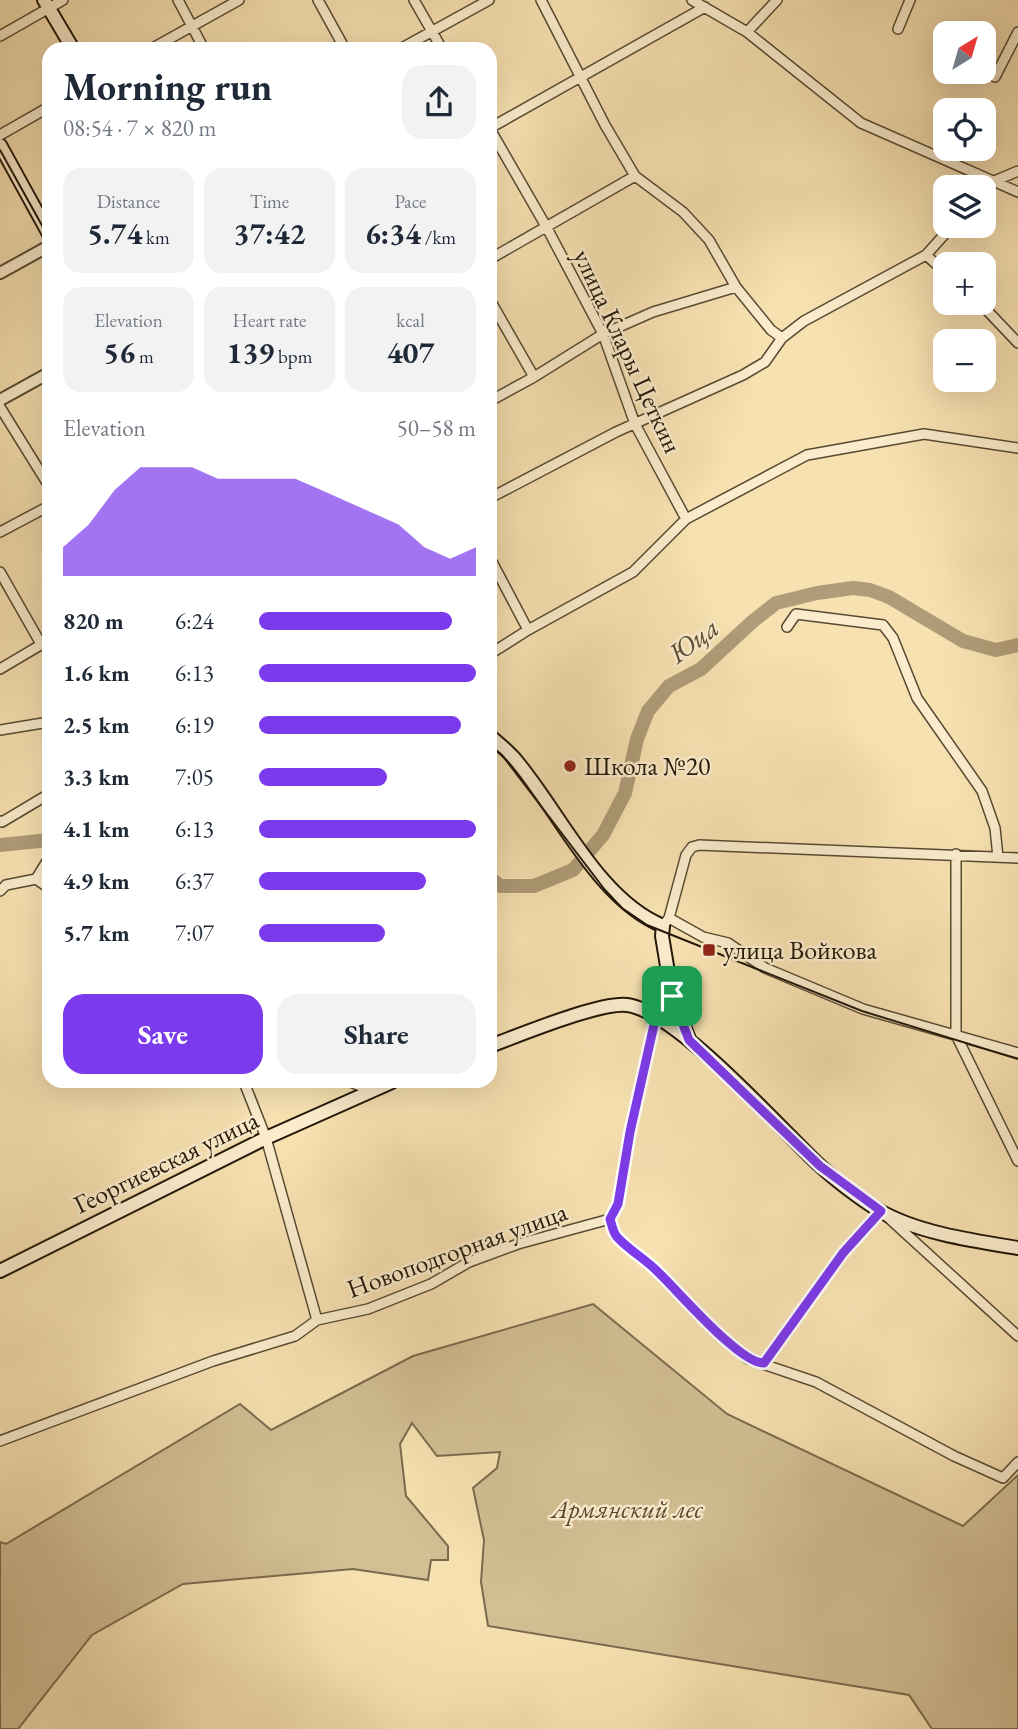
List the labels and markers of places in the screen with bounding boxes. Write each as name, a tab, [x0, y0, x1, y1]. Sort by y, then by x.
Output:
place label: Школа №20	[584, 749, 711, 783]
marker: Школа №20	[562, 758, 578, 774]
place label: улица Войкова	[723, 933, 878, 967]
marker: улица Войкова	[701, 942, 717, 958]
pin	[642, 966, 702, 1026]

